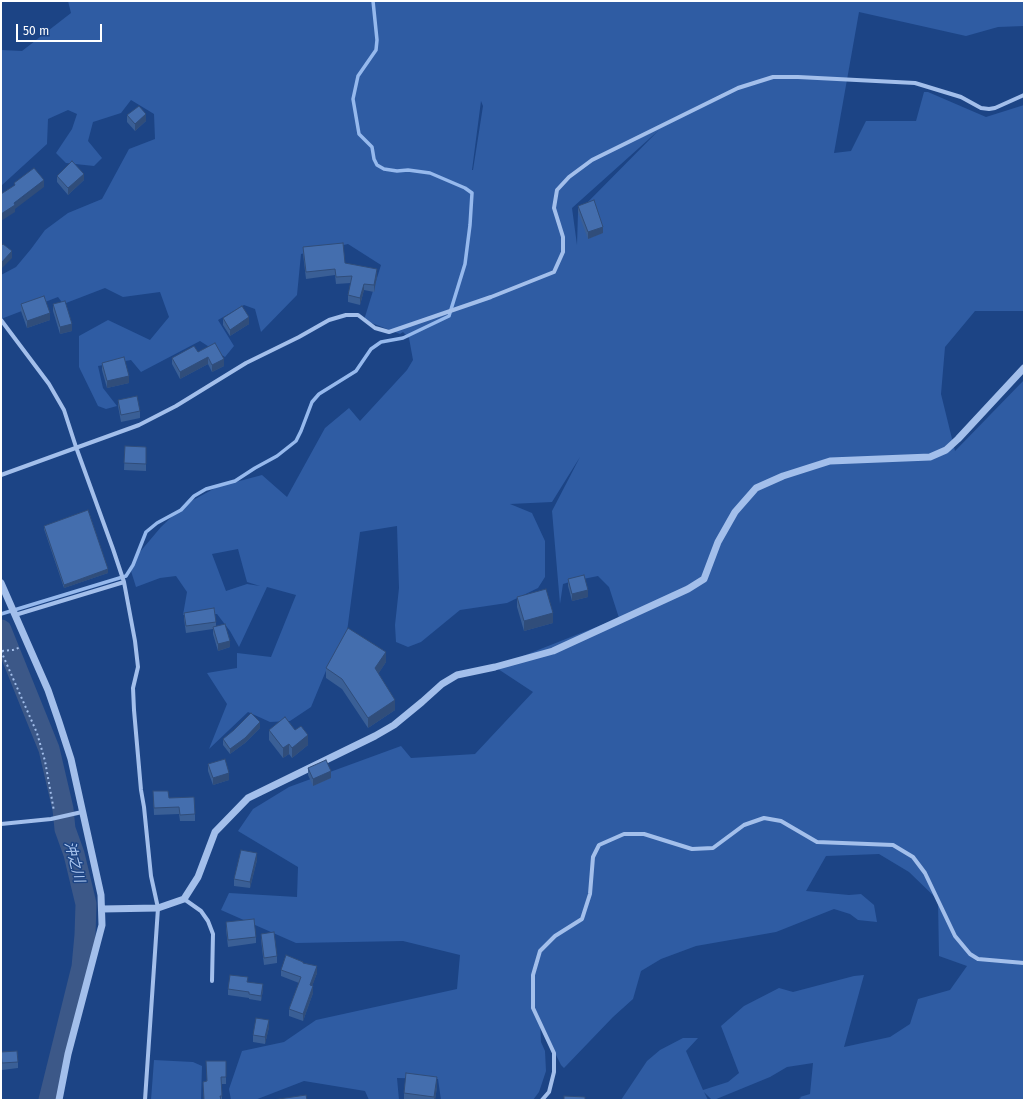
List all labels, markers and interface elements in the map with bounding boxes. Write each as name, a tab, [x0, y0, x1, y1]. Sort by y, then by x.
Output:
scale bar	[18, 16, 104, 42]
text: 50 m	[23, 24, 49, 38]
water label: 沖之川	[60, 840, 88, 884]

